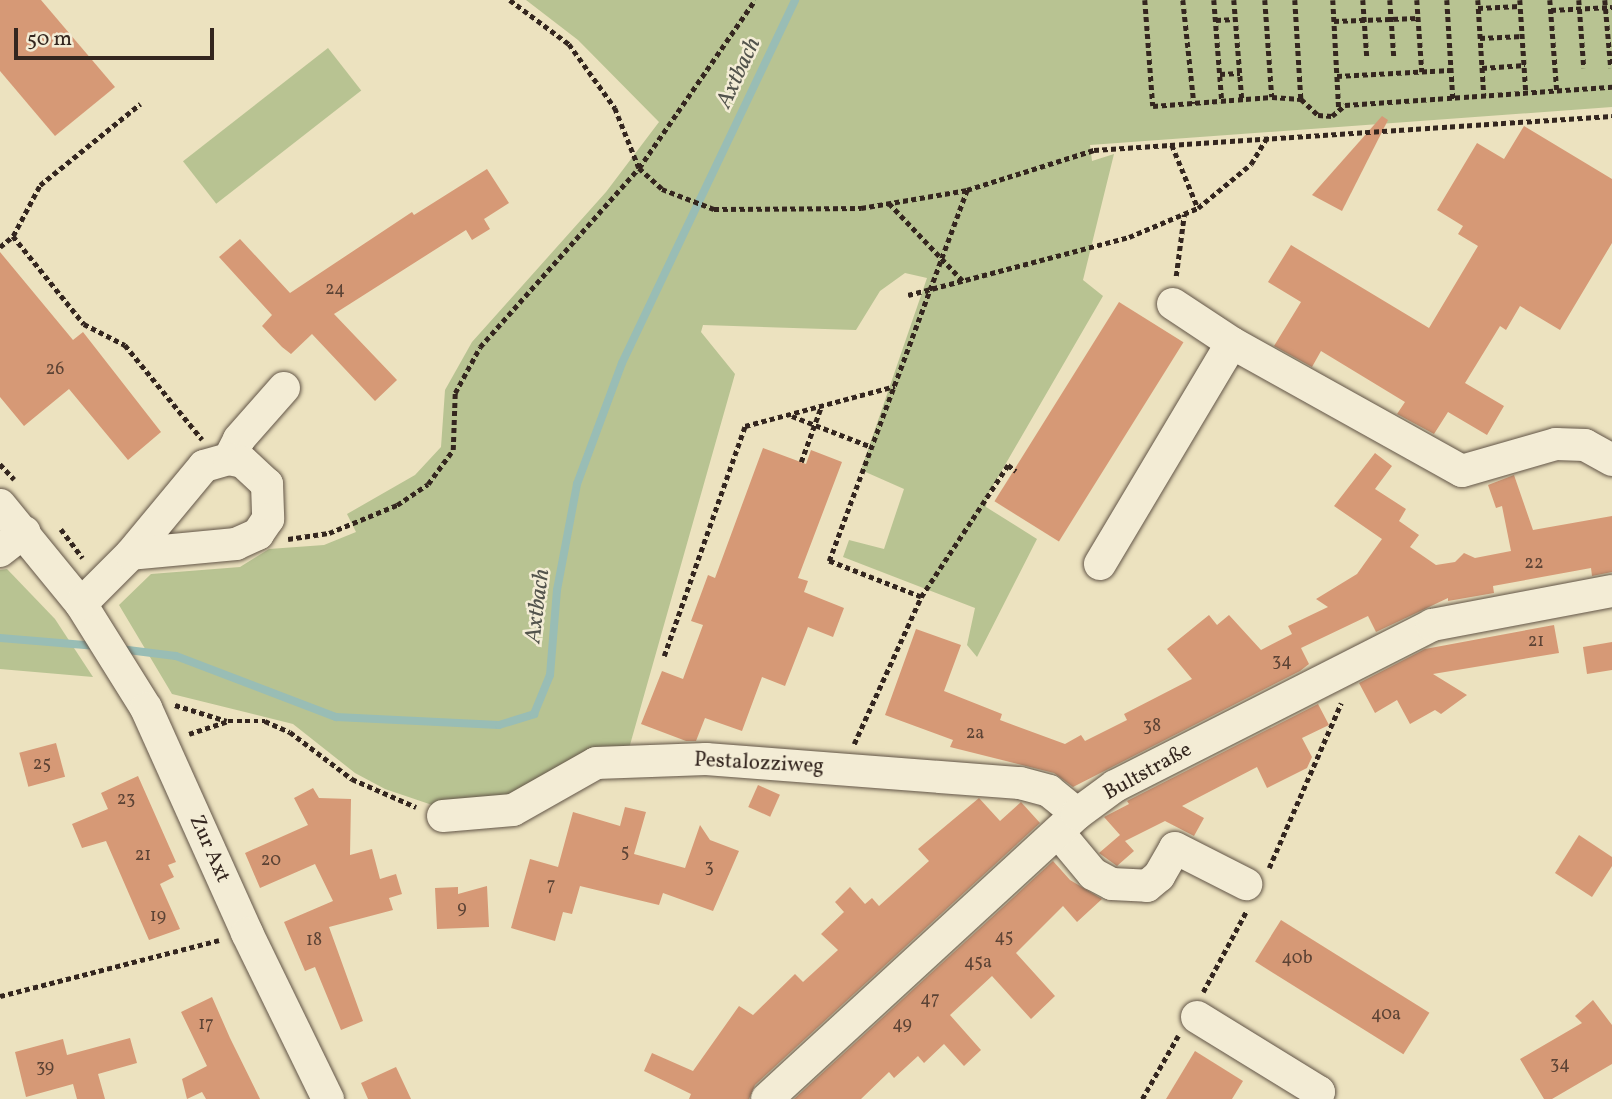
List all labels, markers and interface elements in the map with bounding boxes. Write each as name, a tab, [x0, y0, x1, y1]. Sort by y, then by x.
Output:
scale bar	[18, 14, 217, 58]
text: 50 m	[27, 25, 72, 54]
water label: Axtbach	[711, 33, 767, 113]
house number: 24	[325, 279, 345, 301]
house number: 26	[46, 359, 64, 381]
house number: 22	[1524, 553, 1544, 575]
water label: Axtbach	[520, 567, 556, 645]
house number: 21	[1528, 631, 1544, 653]
house number: 34	[1272, 651, 1292, 673]
house number: 38	[1143, 716, 1161, 738]
house number: 2a	[966, 723, 984, 745]
street label: Bultstraße	[1100, 738, 1196, 806]
street label: Pestalozziweg	[693, 748, 825, 780]
house number: 25	[33, 754, 51, 776]
house number: 23	[117, 789, 135, 811]
street label: Zur Axt	[183, 811, 235, 887]
house number: 5	[621, 842, 629, 864]
house number: 21	[135, 845, 151, 867]
house number: 20	[261, 850, 281, 872]
house number: 3	[704, 857, 714, 879]
house number: 7	[547, 875, 555, 897]
house number: 9	[457, 898, 467, 920]
house number: 19	[150, 906, 166, 928]
house number: 45	[995, 927, 1013, 949]
house number: 18	[306, 930, 322, 952]
house number: 40b	[1281, 948, 1313, 970]
house number: 45a	[964, 952, 992, 974]
house number: 47	[920, 989, 940, 1011]
house number: 40a	[1371, 1004, 1401, 1026]
house number: 17	[198, 1014, 214, 1036]
house number: 49	[892, 1014, 912, 1036]
house number: 34	[1550, 1054, 1570, 1076]
house number: 39	[36, 1057, 54, 1079]

